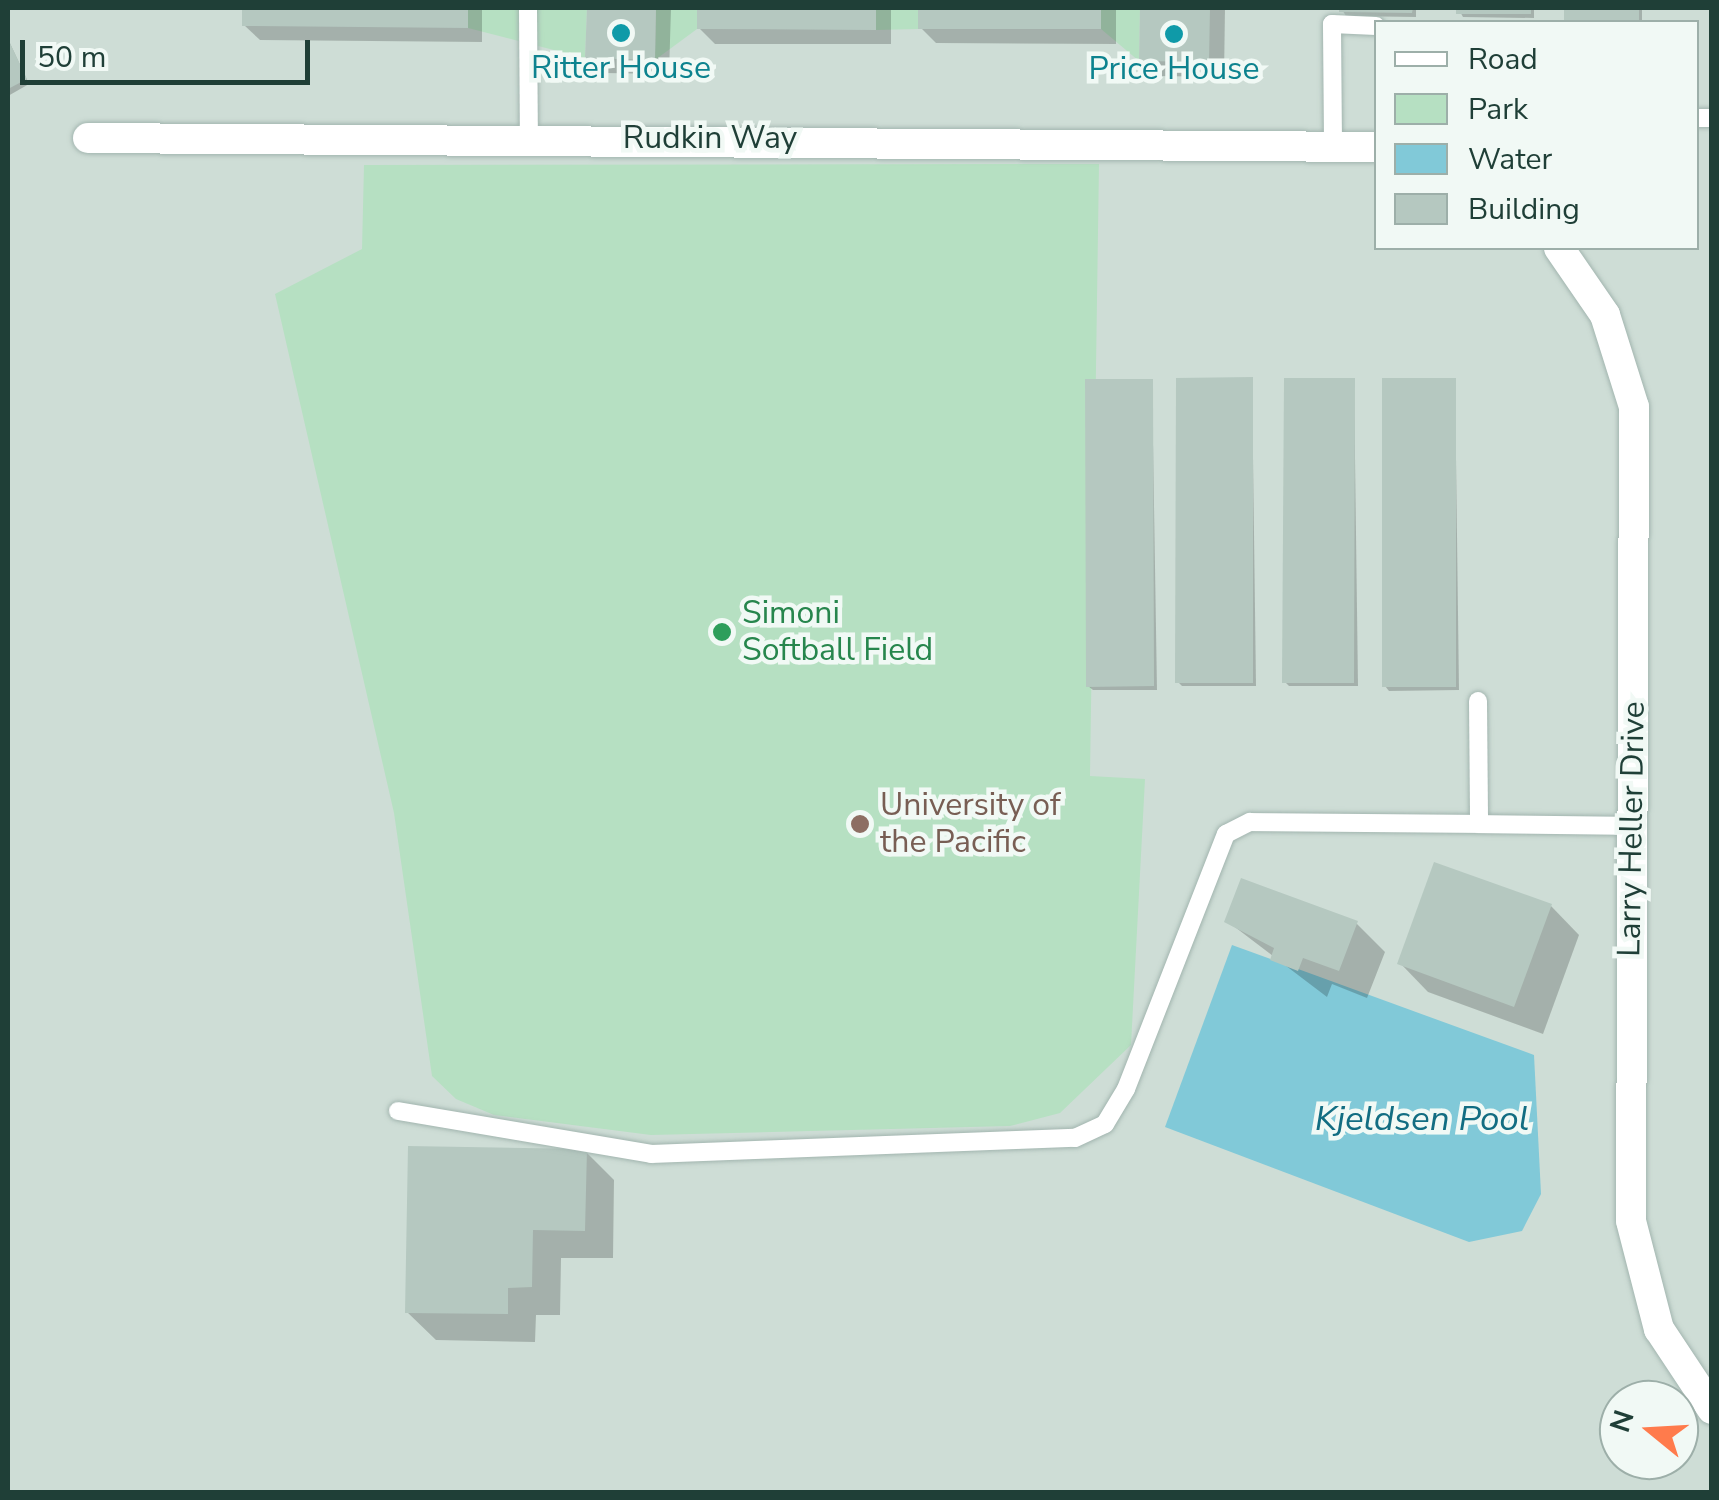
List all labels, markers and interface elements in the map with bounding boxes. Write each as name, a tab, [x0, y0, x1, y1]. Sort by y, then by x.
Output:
scale bar	[25, 20, 315, 82]
legend	[1374, 20, 1699, 250]
marker: Ritter House	[610, 22, 632, 44]
marker: Price House	[1163, 23, 1185, 45]
text: 50 m	[37, 37, 106, 78]
text: Road	[1468, 39, 1538, 80]
place label: Ritter House	[531, 49, 711, 87]
place label: Price House	[1088, 50, 1260, 88]
text: Park	[1468, 89, 1528, 130]
street label: Rudkin Way	[623, 119, 797, 157]
text: Water	[1468, 139, 1552, 180]
text: Building	[1468, 189, 1580, 230]
place label: Simoni Softball Field	[742, 595, 933, 670]
marker: Simoni Softball Field	[711, 621, 733, 643]
street label: Larry Heller Drive	[1611, 701, 1653, 957]
place label: University of the Pacific	[880, 787, 1061, 862]
marker: University of the Pacific	[849, 813, 871, 835]
water label: Kjeldsen Pool	[1315, 1098, 1529, 1140]
north arrow	[1599, 1380, 1699, 1480]
text: N	[1601, 1406, 1644, 1437]

